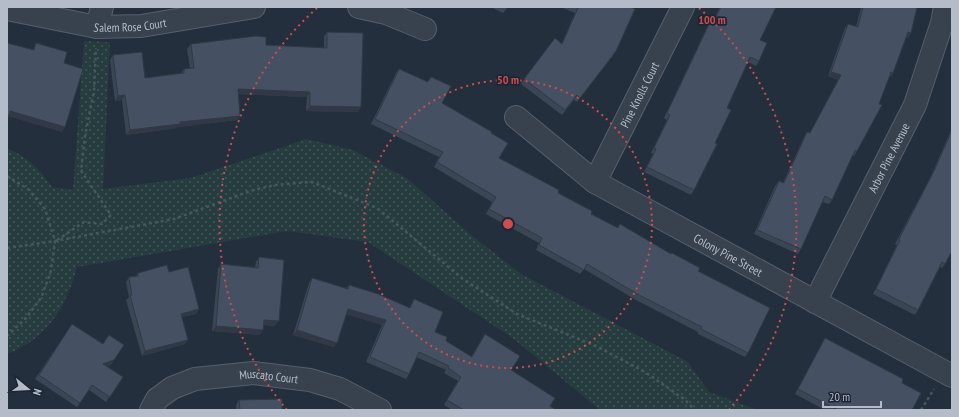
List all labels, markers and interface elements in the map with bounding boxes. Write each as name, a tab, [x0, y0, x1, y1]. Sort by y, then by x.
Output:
text: 100 m	[698, 12, 726, 27]
street label: Salem Rose Court	[93, 14, 168, 35]
street label: Pine Knolls Court	[616, 58, 662, 130]
text: 50 m	[497, 72, 519, 87]
street label: Arbor Pine Avenue	[864, 120, 912, 195]
centre of rings	[501, 217, 515, 231]
street label: Colony Pine Street	[691, 230, 766, 280]
street label: Muscato Court	[238, 365, 300, 386]
north arrow	[8, 369, 48, 409]
scale bar	[823, 383, 881, 409]
text: N	[30, 387, 45, 397]
text: 20 m	[829, 389, 850, 404]

